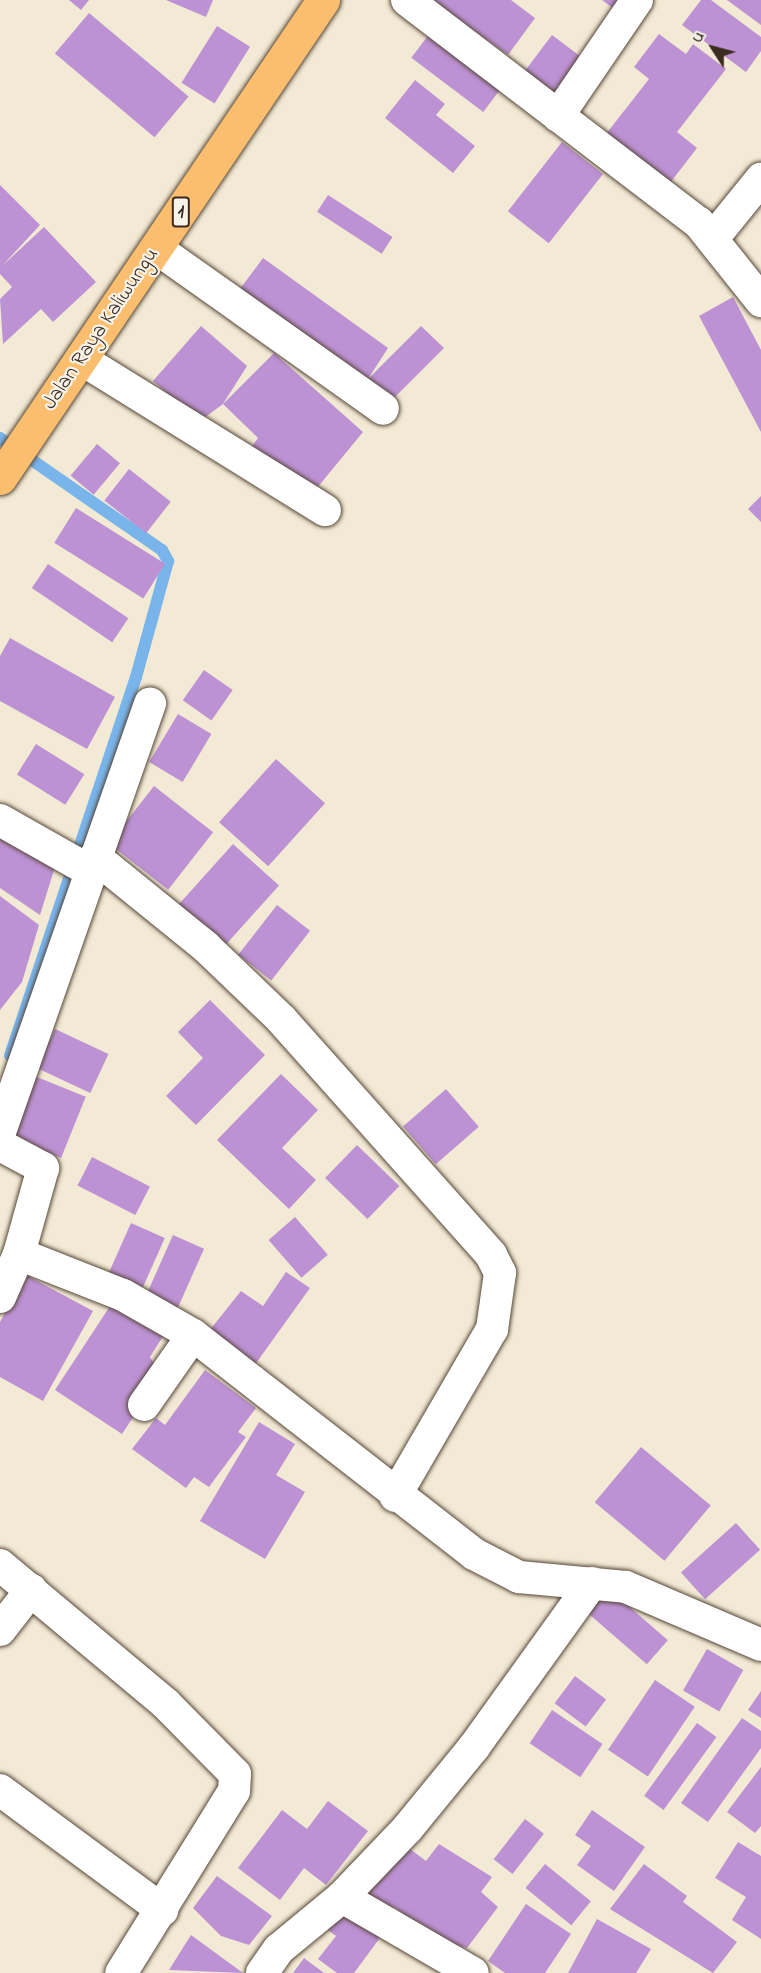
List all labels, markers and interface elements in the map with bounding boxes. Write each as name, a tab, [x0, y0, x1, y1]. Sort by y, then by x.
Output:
north arrow	[683, 18, 743, 78]
text: U	[686, 26, 711, 49]
road number: 1	[170, 195, 192, 229]
street label: Jalan Raya Kaliwungu	[38, 243, 164, 415]

